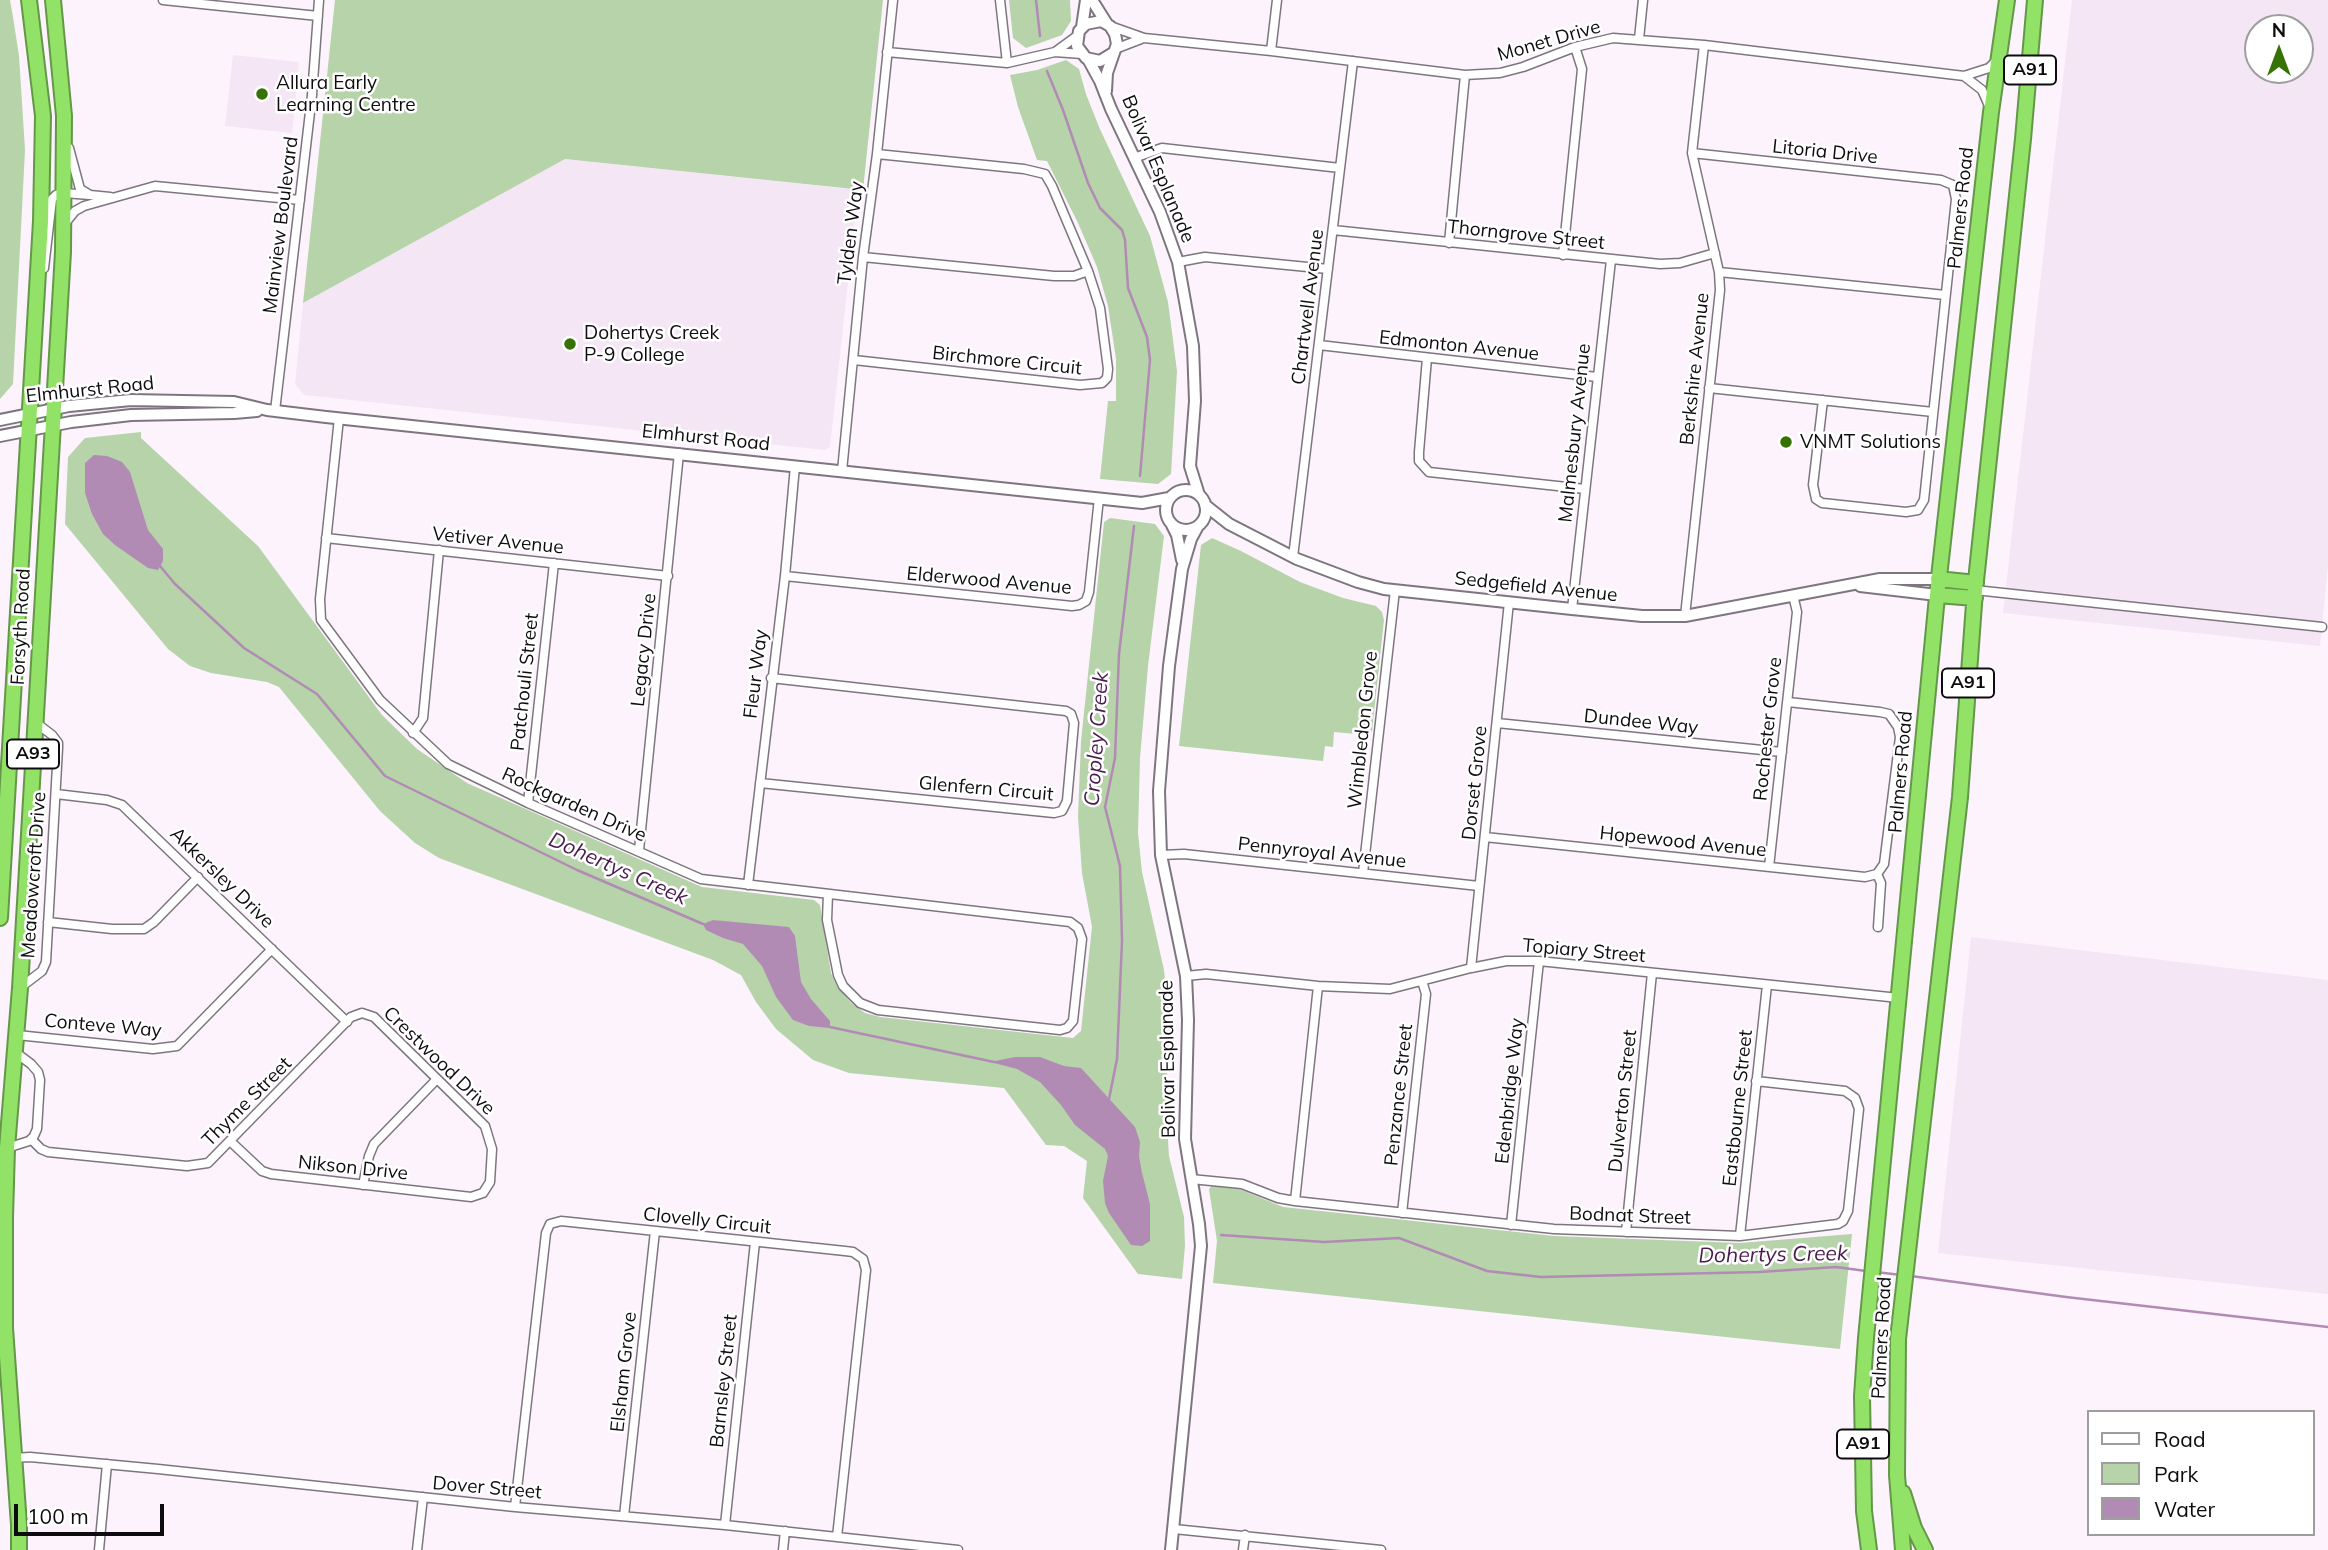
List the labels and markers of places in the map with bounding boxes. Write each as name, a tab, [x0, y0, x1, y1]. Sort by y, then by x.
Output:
place label: Allura Early Learning Centre	[276, 72, 416, 116]
marker: Allura Early Learning Centre	[254, 86, 270, 102]
place label: Dohertys Creek P-9 College	[584, 322, 719, 366]
marker: Dohertys Creek P-9 College	[562, 336, 578, 352]
place label: VNMT Solutions	[1800, 431, 1941, 453]
marker: VNMT Solutions	[1778, 434, 1794, 450]

